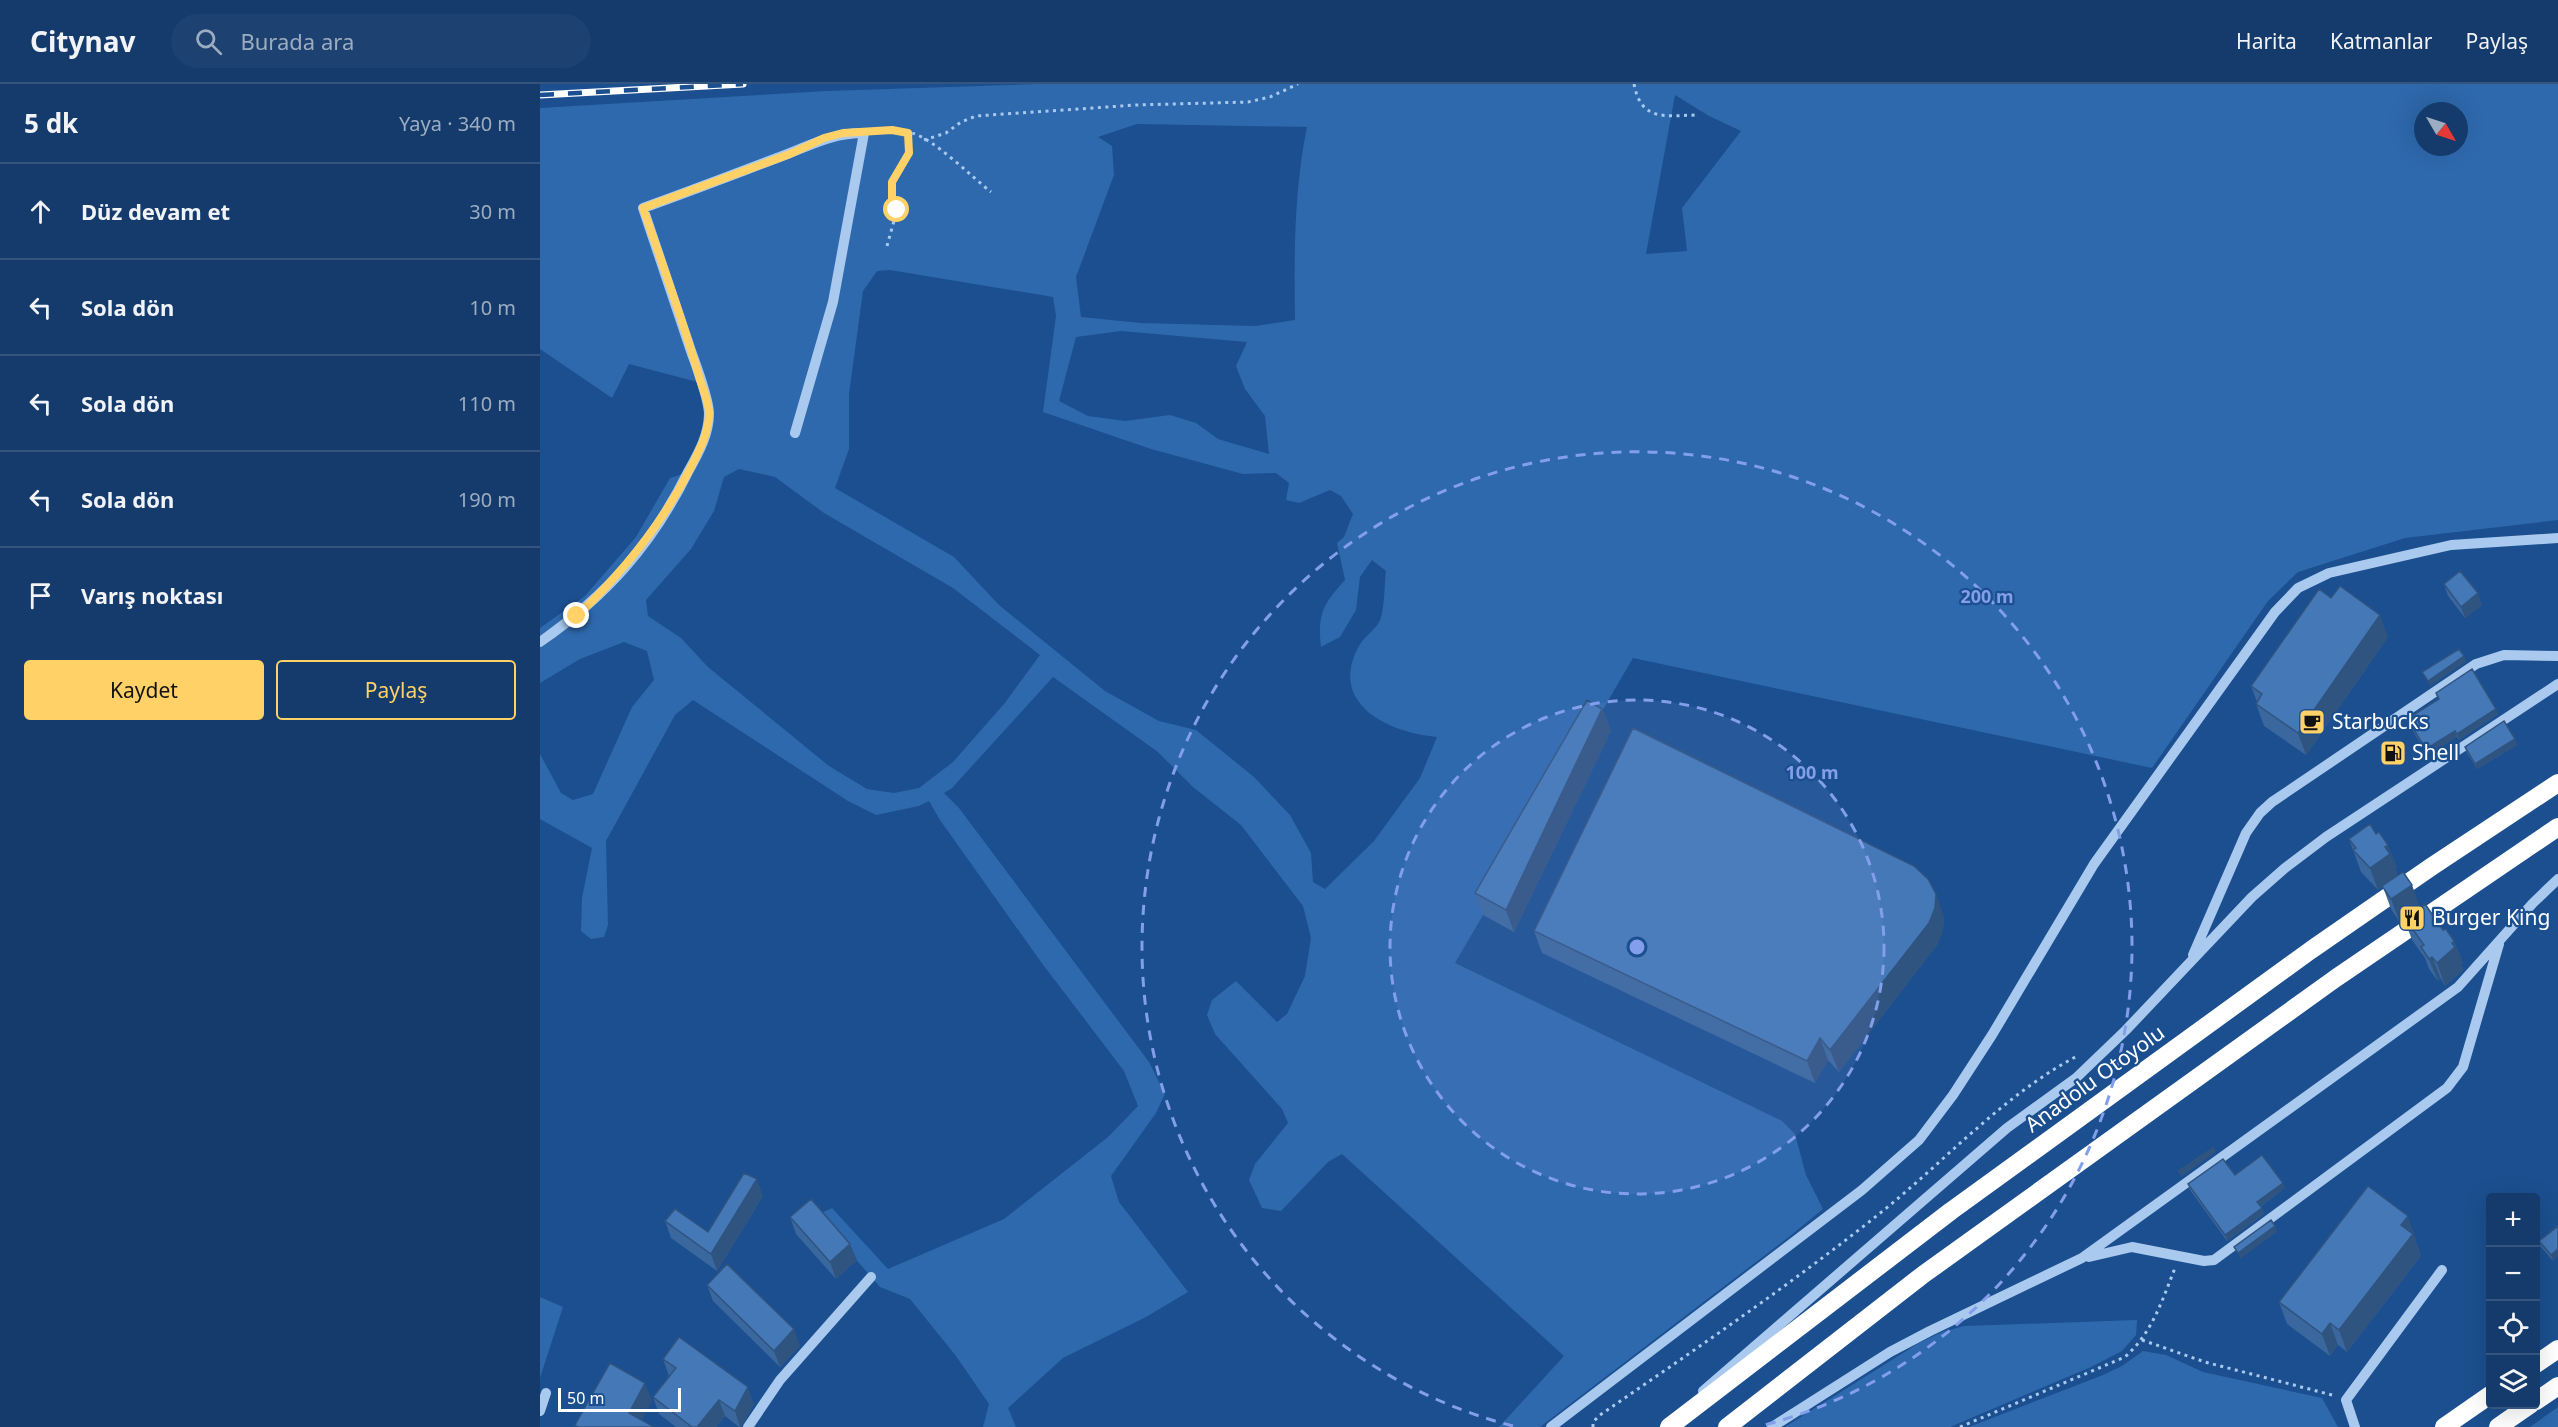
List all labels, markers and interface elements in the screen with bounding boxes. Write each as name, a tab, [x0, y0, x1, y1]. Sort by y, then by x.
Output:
search box	[171, 14, 591, 68]
text: Citynav	[30, 22, 135, 60]
icon: search	[192, 25, 225, 58]
text: Burada ara	[240, 26, 354, 56]
text: Harita	[2236, 27, 2297, 55]
text: Katmanlar	[2330, 27, 2433, 55]
text: Paylaş	[2466, 27, 2528, 55]
north arrow	[2414, 102, 2468, 156]
text: 5 dk	[24, 105, 78, 141]
text: Yaya · 340 m	[399, 110, 516, 137]
icon: ahead	[24, 195, 57, 228]
text: Düz devam et	[81, 196, 230, 226]
route start	[883, 196, 909, 222]
text: 30 m	[469, 198, 516, 225]
icon: left	[24, 291, 57, 324]
text: Sola dön	[81, 292, 174, 322]
text: 10 m	[469, 294, 516, 321]
icon: left	[24, 387, 57, 420]
text: Sola dön	[81, 388, 174, 418]
text: 110 m	[458, 390, 516, 417]
icon: left	[24, 483, 57, 516]
text: Sola dön	[81, 484, 174, 514]
text: 190 m	[458, 486, 516, 513]
icon: arrive	[24, 579, 57, 612]
text: Varış noktası	[81, 580, 223, 610]
text: 200 m	[1960, 584, 2014, 608]
route end	[563, 602, 589, 628]
button: Kaydet	[24, 660, 264, 720]
button: Paylaş	[276, 660, 516, 720]
cafe icon: Starbucks	[2297, 707, 2327, 737]
place label: Starbucks	[2332, 707, 2429, 735]
fuel station icon: Shell	[2378, 738, 2408, 768]
place label: Shell	[2412, 738, 2459, 766]
text: 100 m	[1785, 760, 1839, 784]
restaurant icon: Burger King	[2397, 903, 2427, 933]
place label: Burger King	[2432, 903, 2550, 931]
centre of rings	[1627, 937, 1647, 957]
street label: Anadolu Otoyolu	[2019, 1018, 2170, 1138]
map controls	[2486, 1193, 2540, 1409]
button: +	[2486, 1193, 2540, 1247]
button: −	[2486, 1247, 2540, 1301]
button: locate	[2486, 1301, 2540, 1355]
button: layers	[2486, 1355, 2540, 1409]
scale bar	[558, 1385, 681, 1412]
text: 50 m	[567, 1387, 604, 1409]

